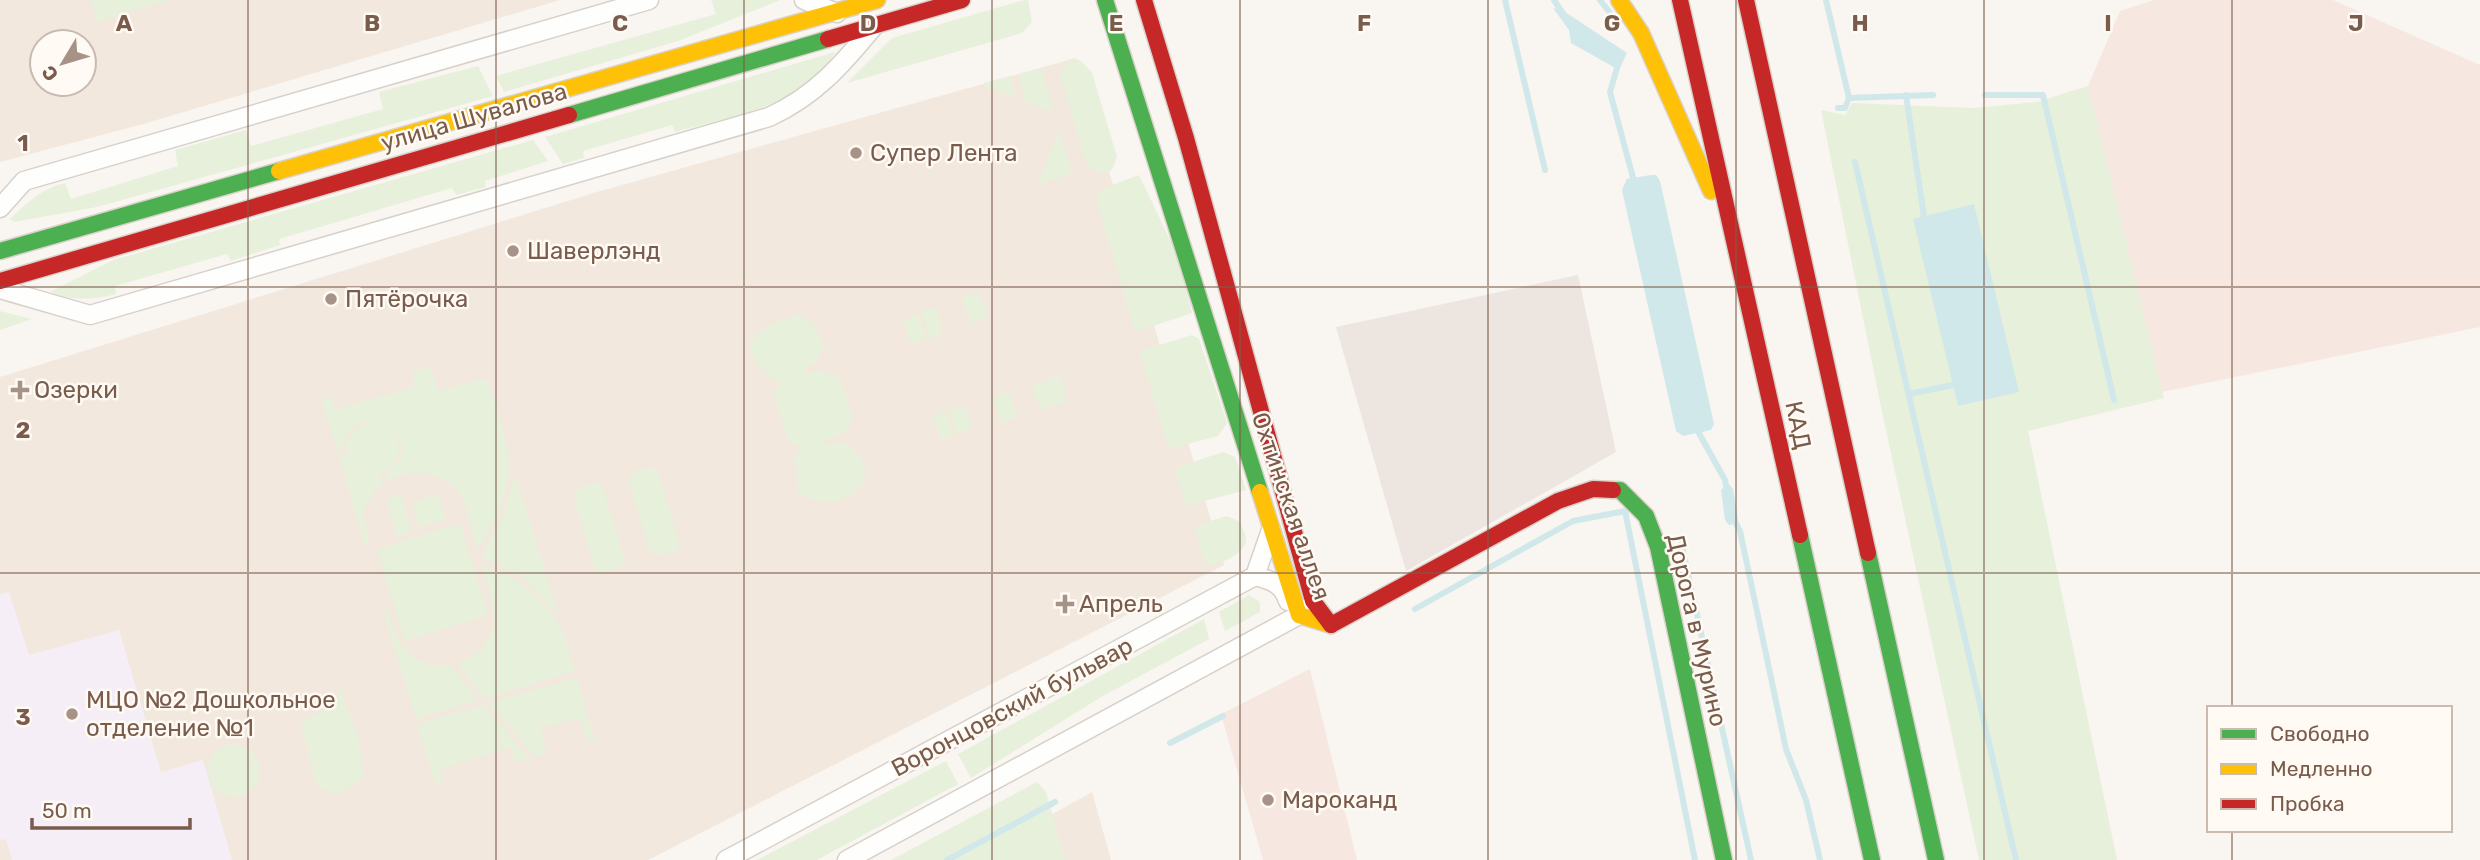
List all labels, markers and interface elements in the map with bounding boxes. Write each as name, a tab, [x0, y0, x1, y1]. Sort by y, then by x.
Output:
text: A	[116, 9, 133, 37]
text: B	[364, 9, 380, 37]
text: C	[612, 9, 628, 37]
text: D	[860, 9, 876, 37]
text: E	[1109, 9, 1123, 37]
text: F	[1357, 9, 1371, 37]
text: G	[1604, 9, 1620, 37]
text: H	[1851, 9, 1869, 37]
text: I	[2104, 9, 2112, 37]
text: J	[2348, 9, 2364, 37]
north arrow	[28, 28, 98, 98]
text: С	[37, 61, 63, 85]
street label: улица Шувалова	[378, 77, 570, 157]
text: 1	[17, 129, 29, 157]
place label: Супер Лента	[870, 139, 1017, 167]
marker: Супер Лента	[848, 145, 864, 161]
place label: Шаверлэнд	[527, 237, 660, 265]
marker: Шаверлэнд	[505, 243, 521, 259]
place label: Пятёрочка	[345, 285, 468, 313]
marker: Пятёрочка	[323, 291, 339, 307]
place label: Озерки	[34, 376, 118, 404]
marker: Озерки	[12, 382, 28, 398]
street label: КАД	[1779, 398, 1817, 452]
street label: Охтинская аллея	[1246, 408, 1336, 604]
text: 2	[16, 416, 30, 444]
street label: Дорога в Мурино	[1661, 531, 1733, 729]
place label: Апрель	[1079, 590, 1163, 618]
marker: Апрель	[1057, 596, 1073, 612]
street label: Воронцовский бульвар	[887, 631, 1137, 783]
place label: МЦО №2 Дошкольное отделение №1	[86, 686, 336, 742]
text: 3	[15, 703, 31, 731]
marker: МЦО №2 Дошкольное отделение №1	[64, 706, 80, 722]
legend	[2207, 706, 2452, 832]
text: Свободно	[2270, 721, 2370, 746]
text: Медленно	[2270, 756, 2373, 781]
scale bar	[32, 786, 189, 830]
place label: Мароканд	[1282, 786, 1398, 814]
text: Пробка	[2270, 791, 2345, 816]
marker: Мароканд	[1260, 792, 1276, 808]
text: 50 m	[42, 798, 92, 823]

